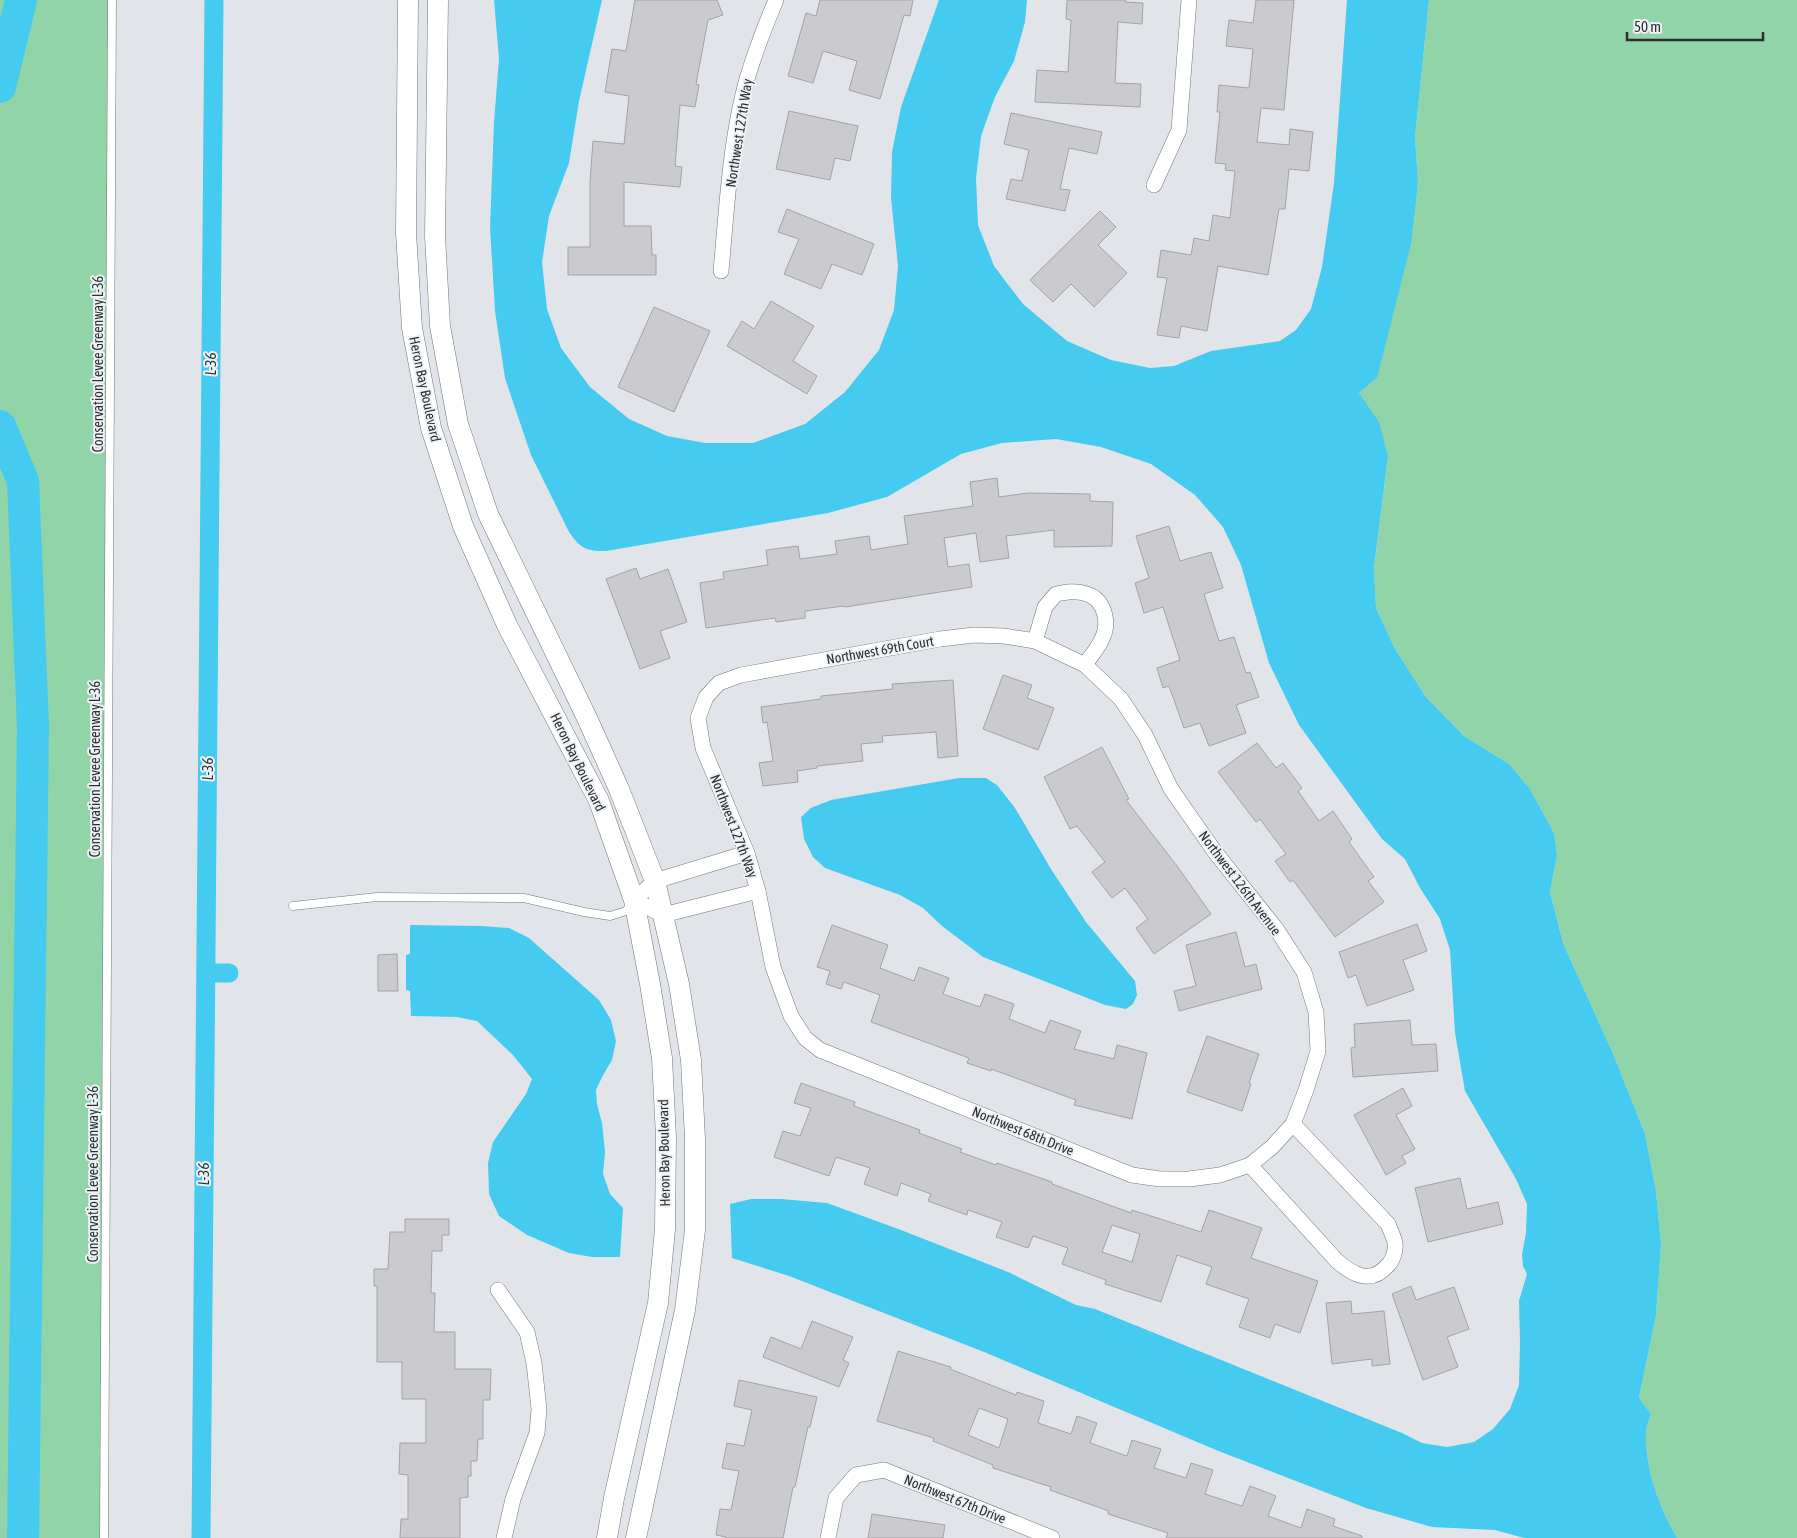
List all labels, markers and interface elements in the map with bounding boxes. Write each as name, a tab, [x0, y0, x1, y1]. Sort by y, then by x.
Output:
scale bar	[1627, 10, 1763, 42]
text: 50 m	[1634, 18, 1661, 35]
street label: Northwest 127th Way	[723, 77, 756, 188]
street label: Conservation Levee Greenway L-36	[90, 275, 106, 452]
street label: Heron Bay Boulevard	[406, 335, 444, 443]
water label: L-36	[202, 353, 219, 375]
street label: Northwest 69th Court	[825, 633, 935, 667]
street label: Conservation Levee Greenway L-36	[87, 680, 103, 857]
street label: Heron Bay Boulevard	[547, 710, 609, 814]
water label: L-36	[199, 758, 216, 780]
street label: Northwest 127th Way	[707, 772, 761, 880]
street label: Northwest 126th Avenue	[1196, 828, 1284, 938]
street label: Conservation Levee Greenway L-36	[85, 1085, 101, 1262]
street label: Heron Bay Boulevard	[655, 1099, 673, 1207]
street label: Northwest 68th Drive	[970, 1103, 1076, 1159]
water label: L-36	[195, 1163, 212, 1185]
street label: Northwest 67th Drive	[902, 1471, 1008, 1527]

